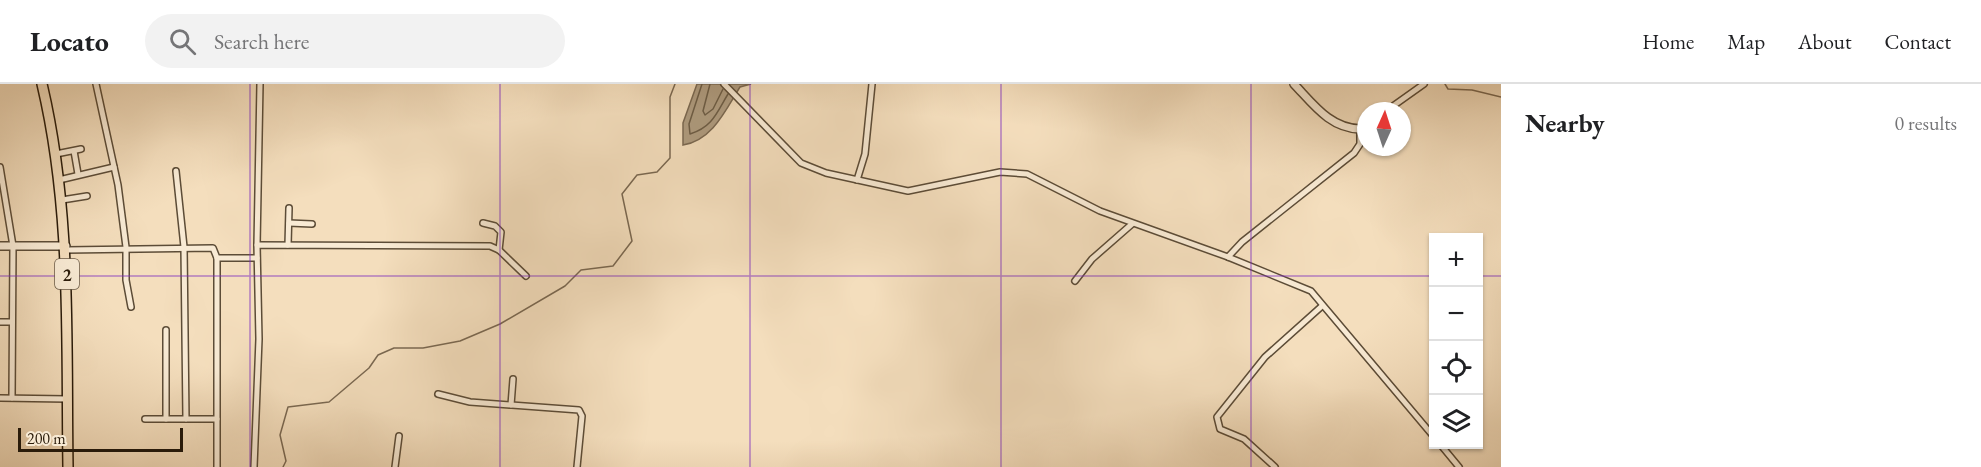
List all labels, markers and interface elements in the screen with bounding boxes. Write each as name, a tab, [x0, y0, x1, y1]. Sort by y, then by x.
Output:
search box	[145, 14, 565, 68]
text: Locato	[30, 23, 109, 59]
icon: search	[166, 25, 199, 58]
text: Search here	[214, 27, 309, 56]
text: Home	[1642, 28, 1694, 55]
text: Map	[1727, 28, 1765, 55]
text: About	[1798, 28, 1851, 55]
text: Contact	[1884, 28, 1951, 55]
north arrow	[1357, 102, 1411, 156]
text: Nearby	[1525, 106, 1605, 140]
text: 0 results	[1894, 110, 1957, 136]
map controls	[1429, 233, 1483, 449]
button: +	[1429, 233, 1483, 287]
road number: 2	[55, 259, 79, 289]
button: −	[1429, 287, 1483, 341]
button: locate	[1429, 341, 1483, 395]
button: layers	[1429, 395, 1483, 449]
scale bar	[18, 425, 183, 452]
text: 200 m	[27, 428, 66, 449]

